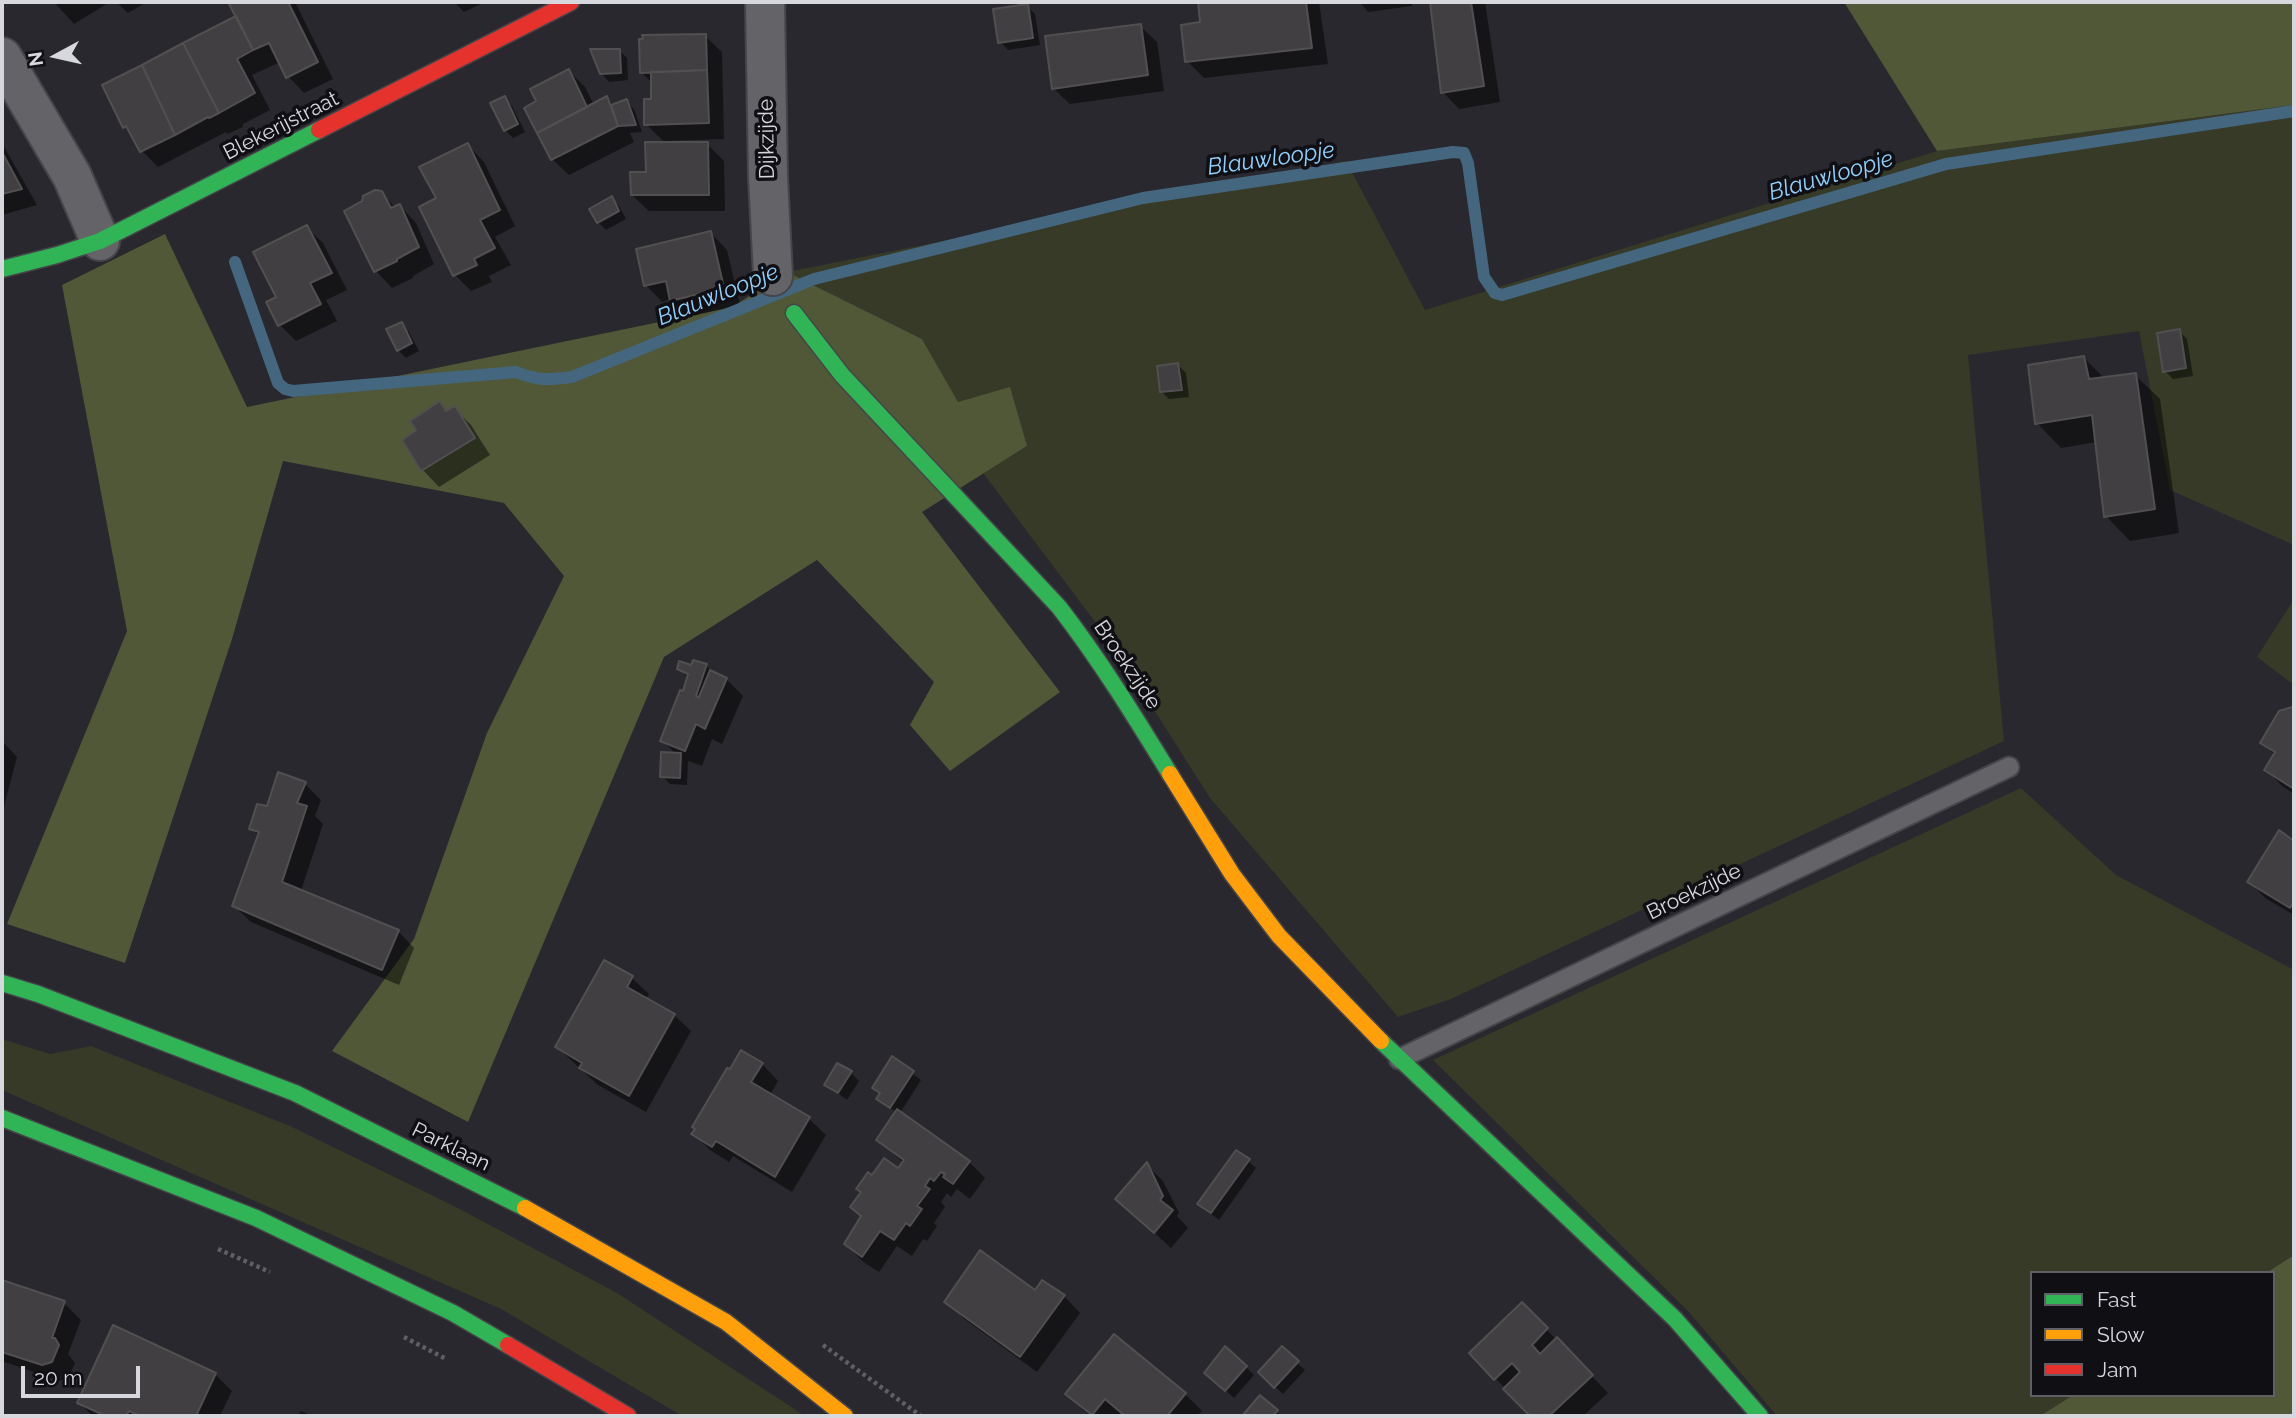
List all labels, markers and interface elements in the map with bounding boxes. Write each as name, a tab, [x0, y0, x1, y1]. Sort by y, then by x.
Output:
north arrow	[21, 21, 91, 91]
text: N	[23, 50, 47, 68]
street label: Blekerijstraat	[219, 86, 343, 166]
street label: Dijkzijde	[754, 99, 780, 179]
water label: Blauwloopje	[1206, 136, 1336, 182]
water label: Blauwloopje	[1766, 145, 1896, 207]
water label: Blauwloopje	[653, 258, 783, 332]
street label: Broekzijde	[1088, 616, 1166, 714]
street label: Broekzijde	[1643, 858, 1745, 926]
street label: Parklaan	[408, 1117, 494, 1177]
legend	[2030, 1271, 2275, 1397]
text: Fast	[2097, 1287, 2137, 1312]
text: Slow	[2097, 1322, 2145, 1347]
scale bar	[24, 1352, 144, 1396]
text: Jam	[2097, 1357, 2138, 1382]
text: 20 m	[34, 1365, 82, 1390]

